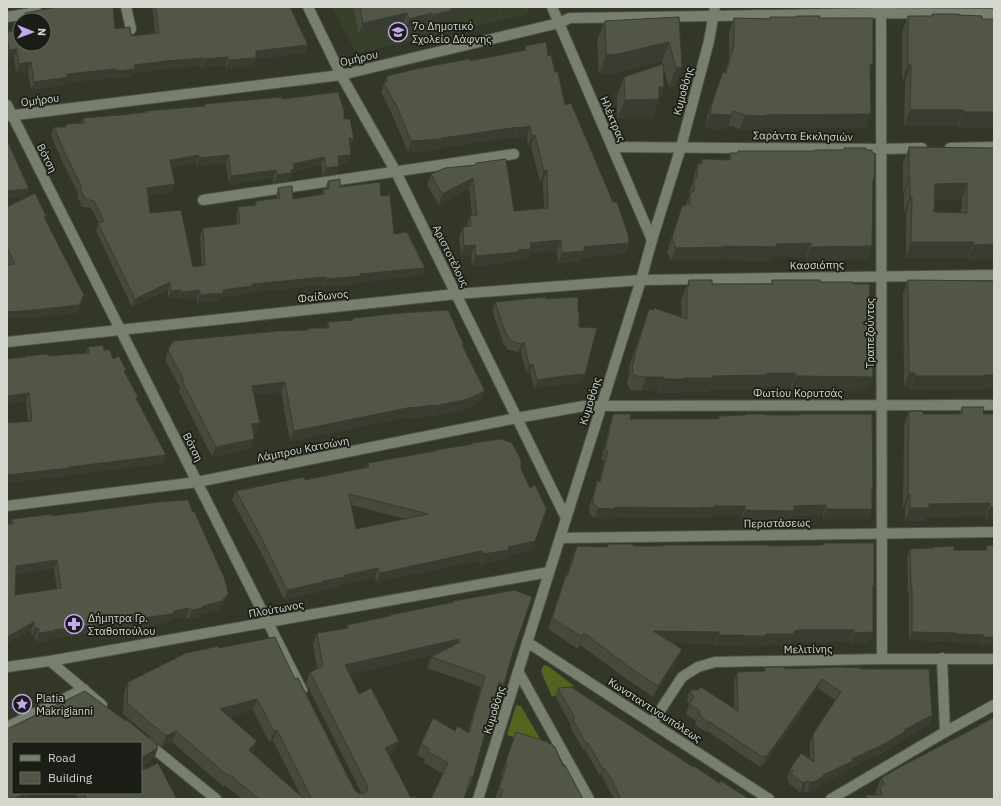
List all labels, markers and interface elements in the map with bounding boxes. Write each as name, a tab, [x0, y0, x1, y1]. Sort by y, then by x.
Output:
north arrow	[12, 12, 52, 52]
place label: 7ο Δημοτικό Σχολείο Δάφνης	[412, 19, 492, 46]
school or university icon: 7ο Δημοτικό Σχολείο Δάφνης	[387, 21, 409, 43]
text: N	[35, 28, 49, 36]
street label: Ομήρου	[338, 47, 380, 69]
street label: Κυμοθόης	[670, 65, 696, 117]
street label: Ομήρου	[20, 91, 60, 109]
street label: Ηλέκτρας	[597, 94, 629, 144]
street label: Σαράντα Εκκλησιών	[753, 128, 854, 144]
street label: Βότση	[34, 141, 60, 175]
street label: Αριστοτέλους	[430, 222, 472, 290]
street label: Κασσιόπης	[790, 258, 844, 272]
street label: Φαίδωνος	[297, 286, 349, 306]
street label: Τραπεζούντος	[863, 298, 877, 368]
street label: Κυμοθόης	[576, 375, 604, 427]
street label: Φωτίου Κορυτσάς	[753, 386, 843, 400]
street label: Βότση	[180, 430, 206, 464]
street label: Λάμπρου Κατσώνη	[256, 433, 350, 465]
street label: Περιστάσεως	[744, 515, 810, 531]
street label: Πλούτωνος	[247, 597, 305, 621]
place label: Δήμητρα Γρ. Σταθοπούλου	[88, 611, 155, 638]
pharmacy icon: Δήμητρα Γρ. Σταθοπούλου	[63, 613, 85, 635]
street label: Μελιτίνης	[783, 642, 833, 656]
street label: Κωνσταντινουπόλεως	[606, 675, 704, 745]
street label: Κυμοθόης	[480, 684, 508, 736]
place label: Platia Makrigianni	[36, 691, 93, 718]
place icon: Platia Makrigianni	[11, 693, 33, 715]
legend	[12, 742, 142, 794]
text: Road	[48, 750, 76, 765]
text: Building	[48, 770, 93, 785]

